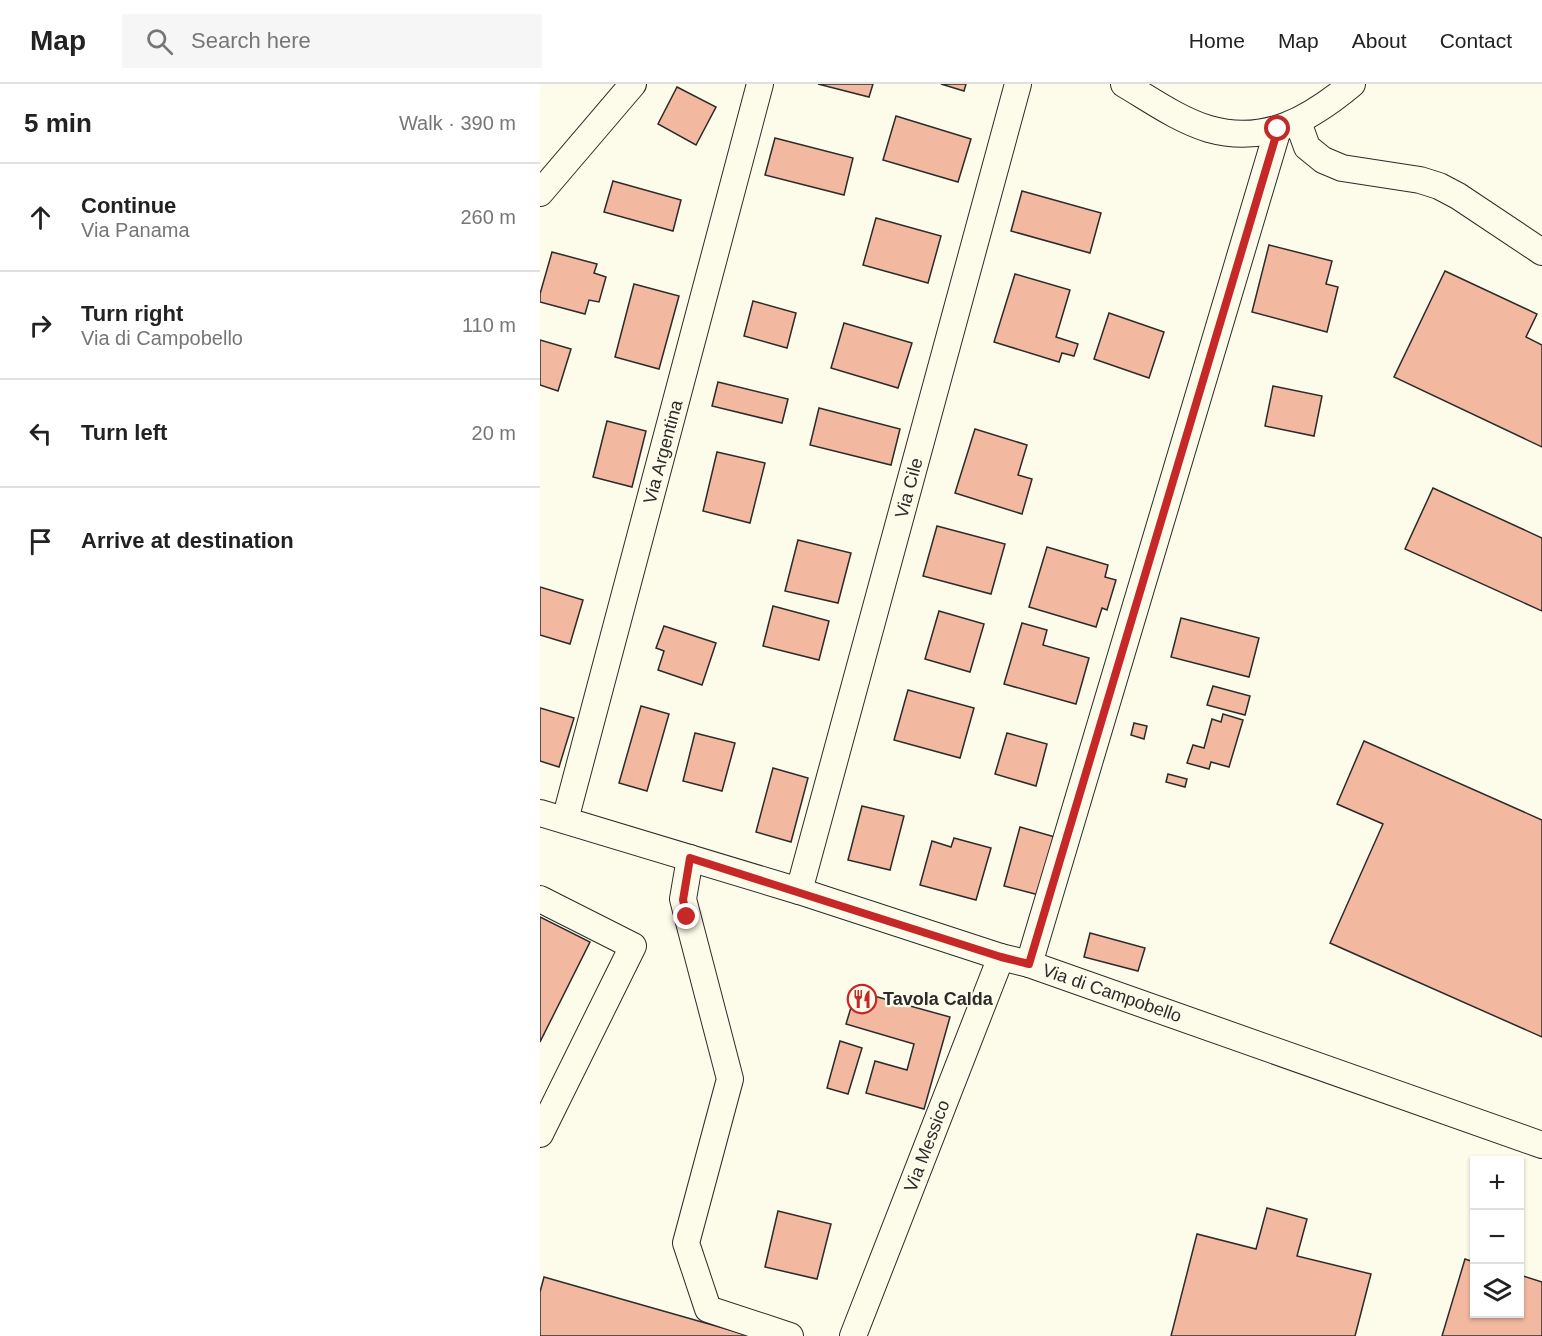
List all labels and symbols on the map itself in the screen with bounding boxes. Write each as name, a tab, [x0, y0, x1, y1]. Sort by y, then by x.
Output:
route start	[1264, 115, 1290, 141]
street label: Via Argentina	[640, 397, 687, 506]
street label: Via Cile	[891, 456, 927, 520]
route end	[673, 903, 699, 929]
street label: Via di Campobello	[1040, 960, 1184, 1026]
restaurant icon: Tavola Calda	[846, 983, 878, 1015]
place label: Tavola Calda	[883, 989, 994, 1009]
street label: Via Messico	[900, 1097, 954, 1195]

